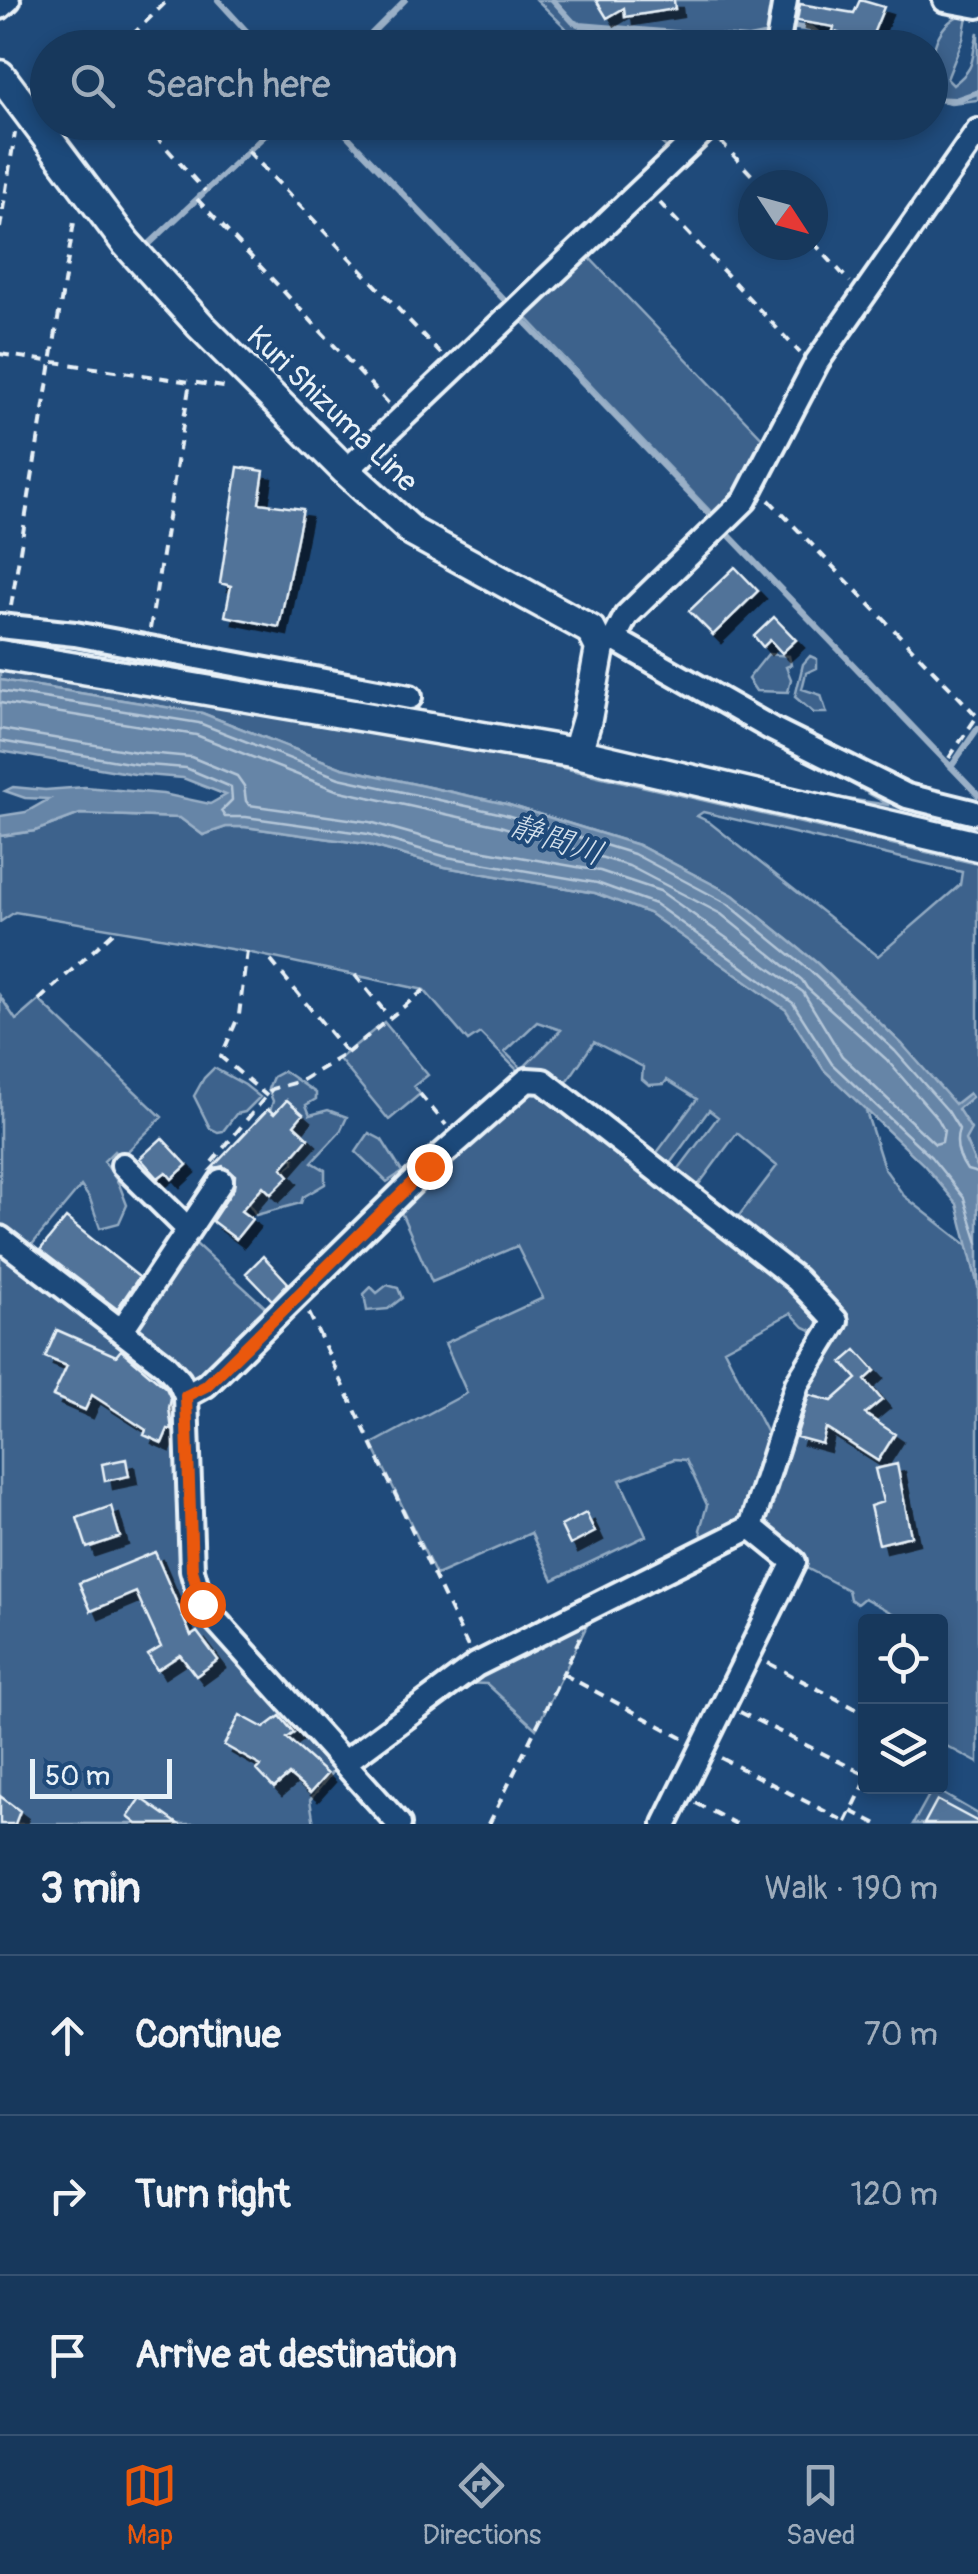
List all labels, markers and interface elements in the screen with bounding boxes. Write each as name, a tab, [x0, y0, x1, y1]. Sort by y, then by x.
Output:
search box	[30, 30, 948, 140]
icon: search	[65, 58, 120, 113]
text: Search here	[145, 61, 331, 109]
north arrow	[738, 170, 828, 260]
street label: Kuri Shizuma Line	[239, 318, 425, 500]
water label: 静間川	[505, 805, 609, 875]
route end	[407, 1144, 453, 1190]
route start	[180, 1582, 226, 1628]
map controls	[858, 1614, 948, 1794]
button: locate	[858, 1614, 948, 1704]
button: layers	[858, 1704, 948, 1794]
scale bar	[30, 1754, 172, 1798]
text: 50 m	[45, 1759, 110, 1794]
text: 3 min	[40, 1863, 141, 1915]
text: Walk · 190 m	[764, 1869, 938, 1909]
icon: ahead	[40, 2008, 95, 2063]
text: Continue	[135, 2011, 281, 2059]
text: 70 m	[864, 2015, 938, 2055]
icon: right	[40, 2168, 95, 2223]
text: Turn right	[135, 2171, 290, 2219]
text: 120 m	[850, 2175, 938, 2215]
icon: arrive	[40, 2328, 95, 2383]
text: Arrive at destination	[135, 2331, 457, 2379]
tab: Map	[122, 2458, 177, 2553]
tab: Directions	[422, 2458, 541, 2553]
tab: Saved	[786, 2458, 856, 2553]

